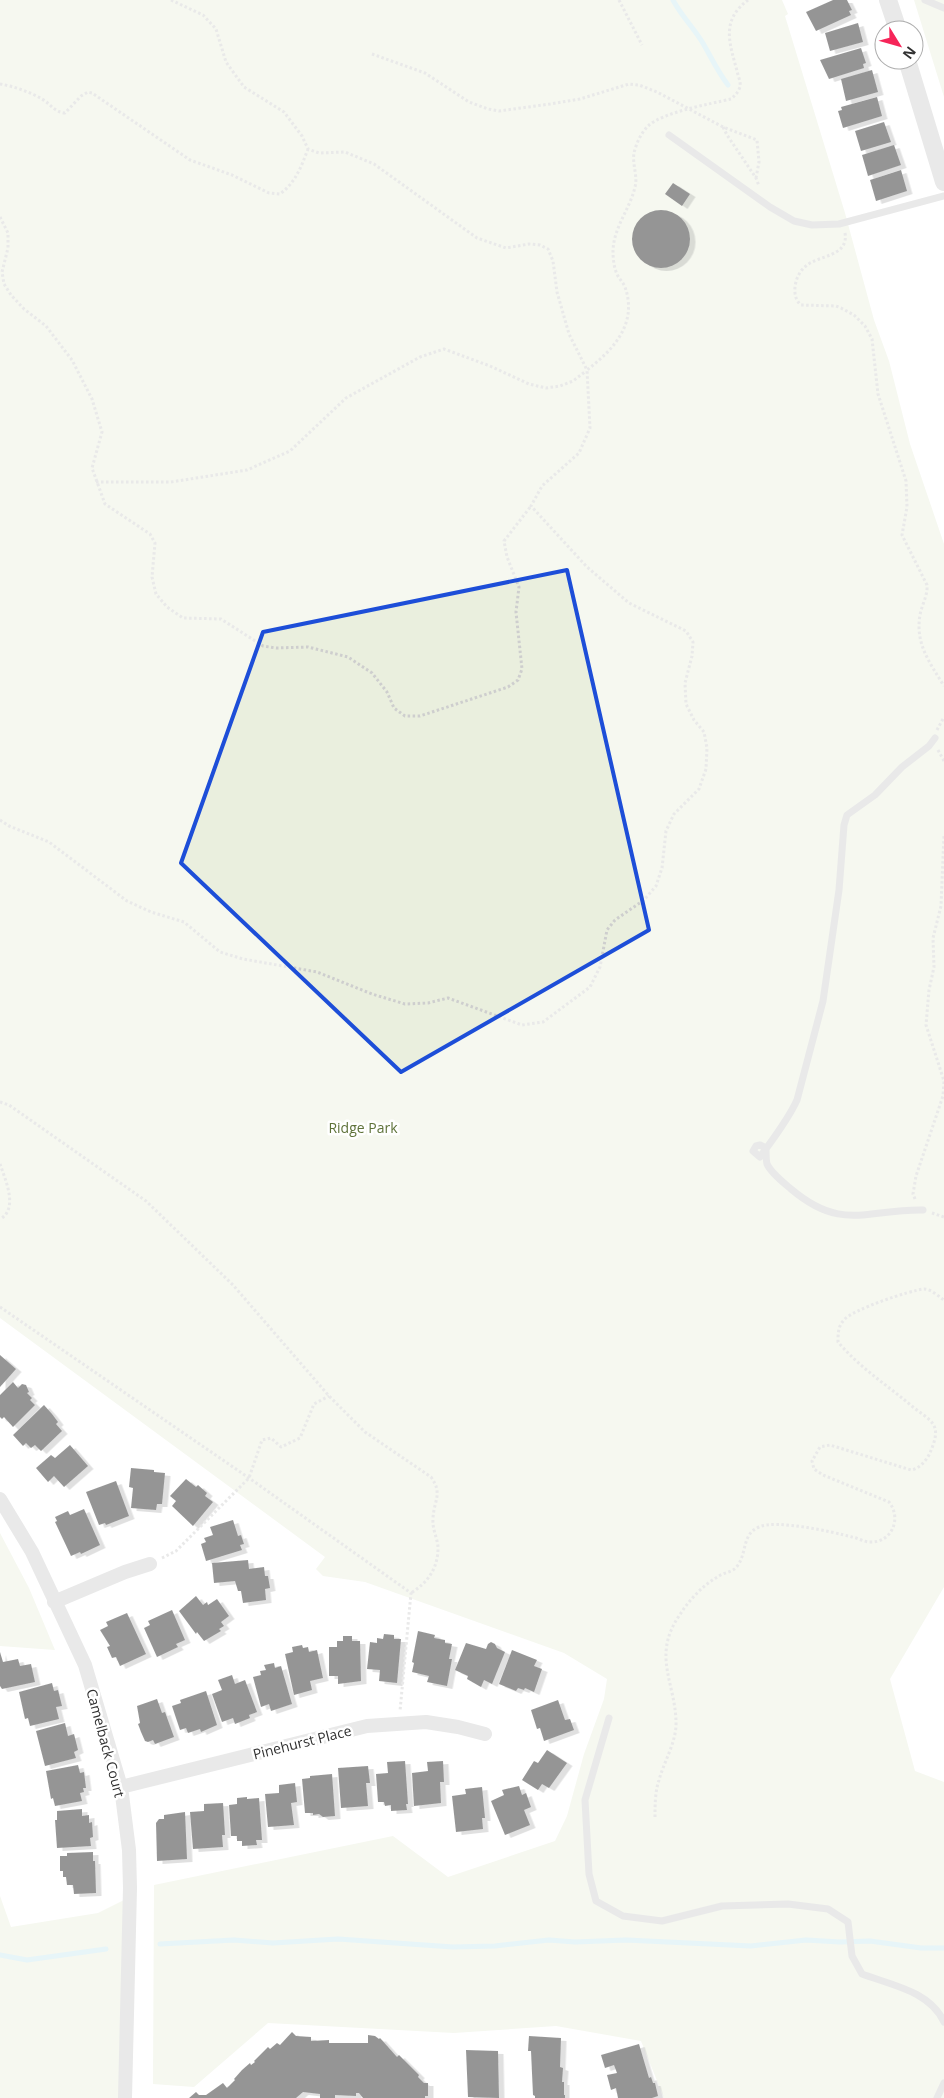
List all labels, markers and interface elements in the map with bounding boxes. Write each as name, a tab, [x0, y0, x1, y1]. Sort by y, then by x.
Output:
north arrow	[874, 20, 924, 70]
text: N	[899, 43, 921, 63]
park label: Ridge Park	[328, 1118, 398, 1137]
street label: Camelback Court	[82, 1687, 130, 1799]
street label: Pinehurst Place	[251, 1721, 353, 1763]

